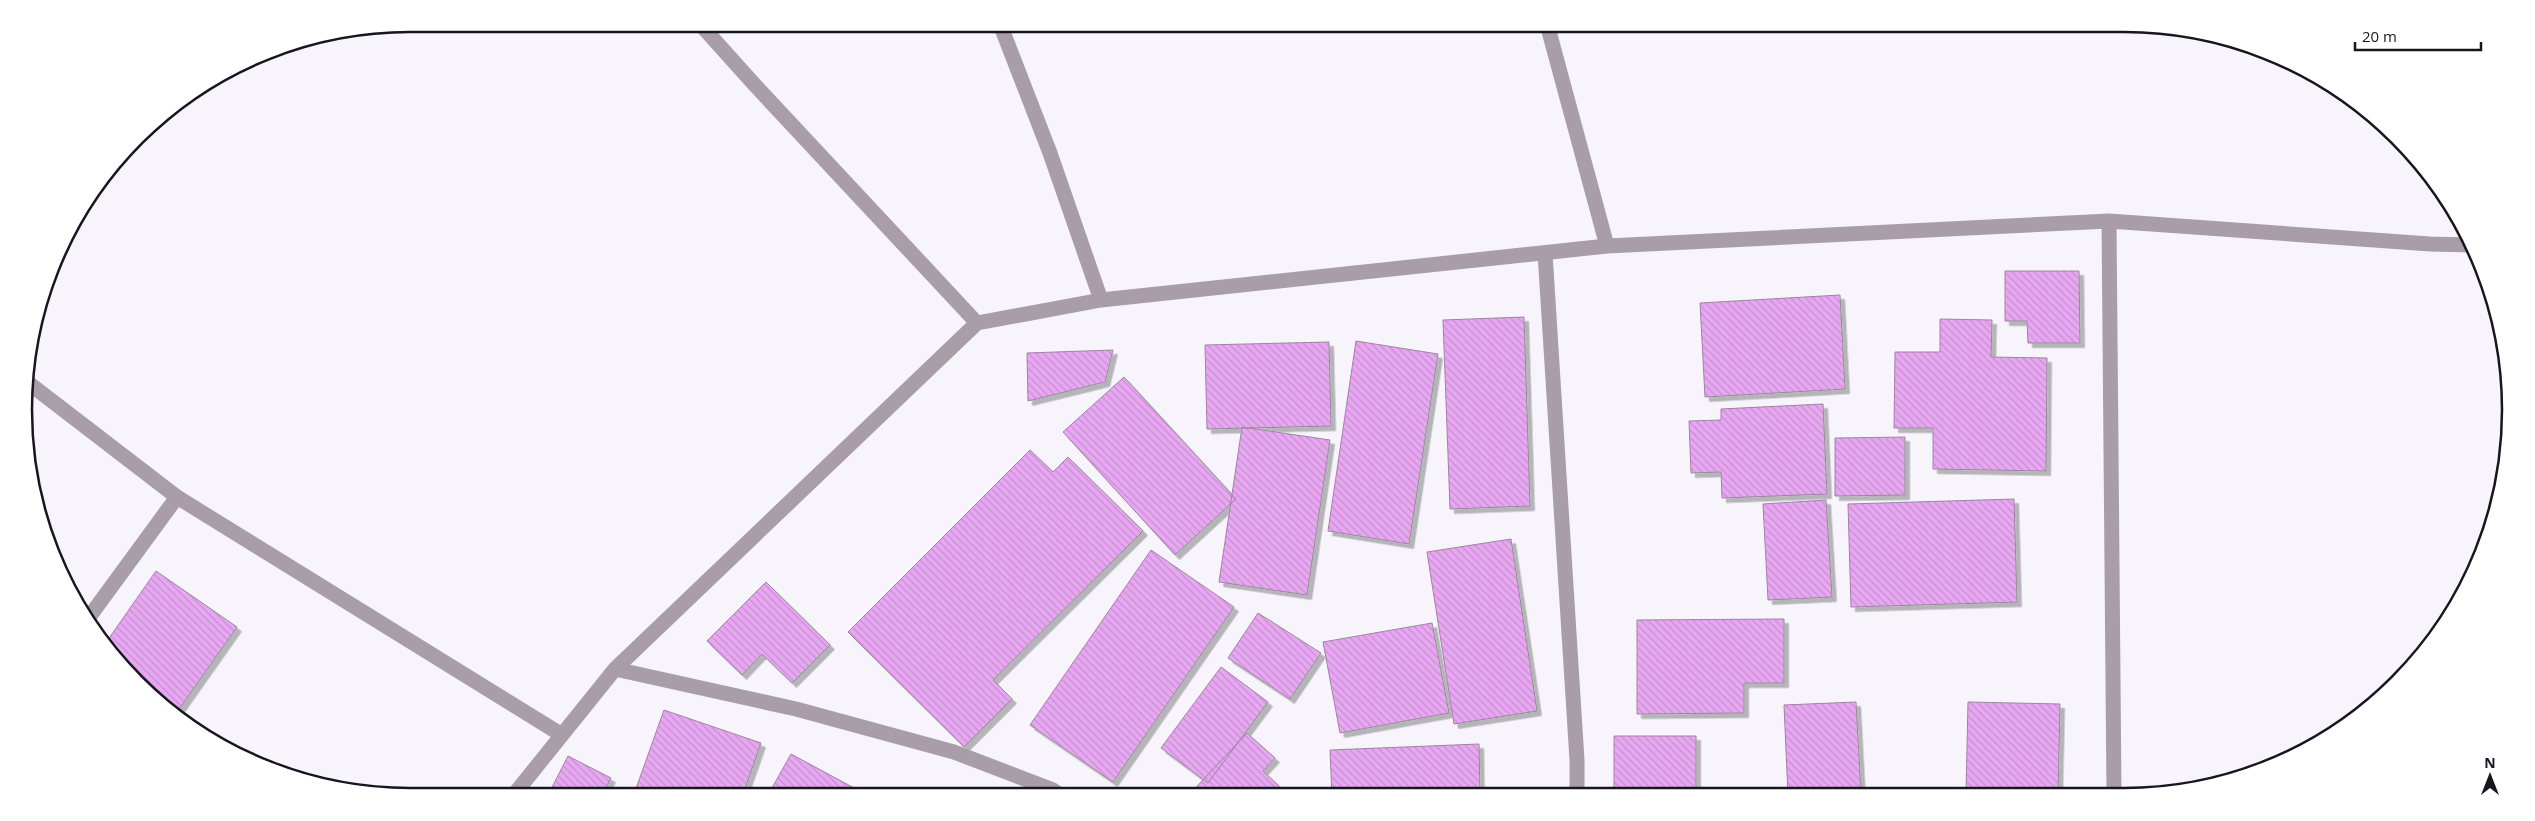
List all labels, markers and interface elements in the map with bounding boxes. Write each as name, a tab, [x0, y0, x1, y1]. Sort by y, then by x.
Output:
scale bar	[2355, 20, 2481, 52]
text: 20 m	[2362, 26, 2397, 46]
north arrow	[2465, 751, 2515, 801]
text: N	[2484, 753, 2496, 772]

